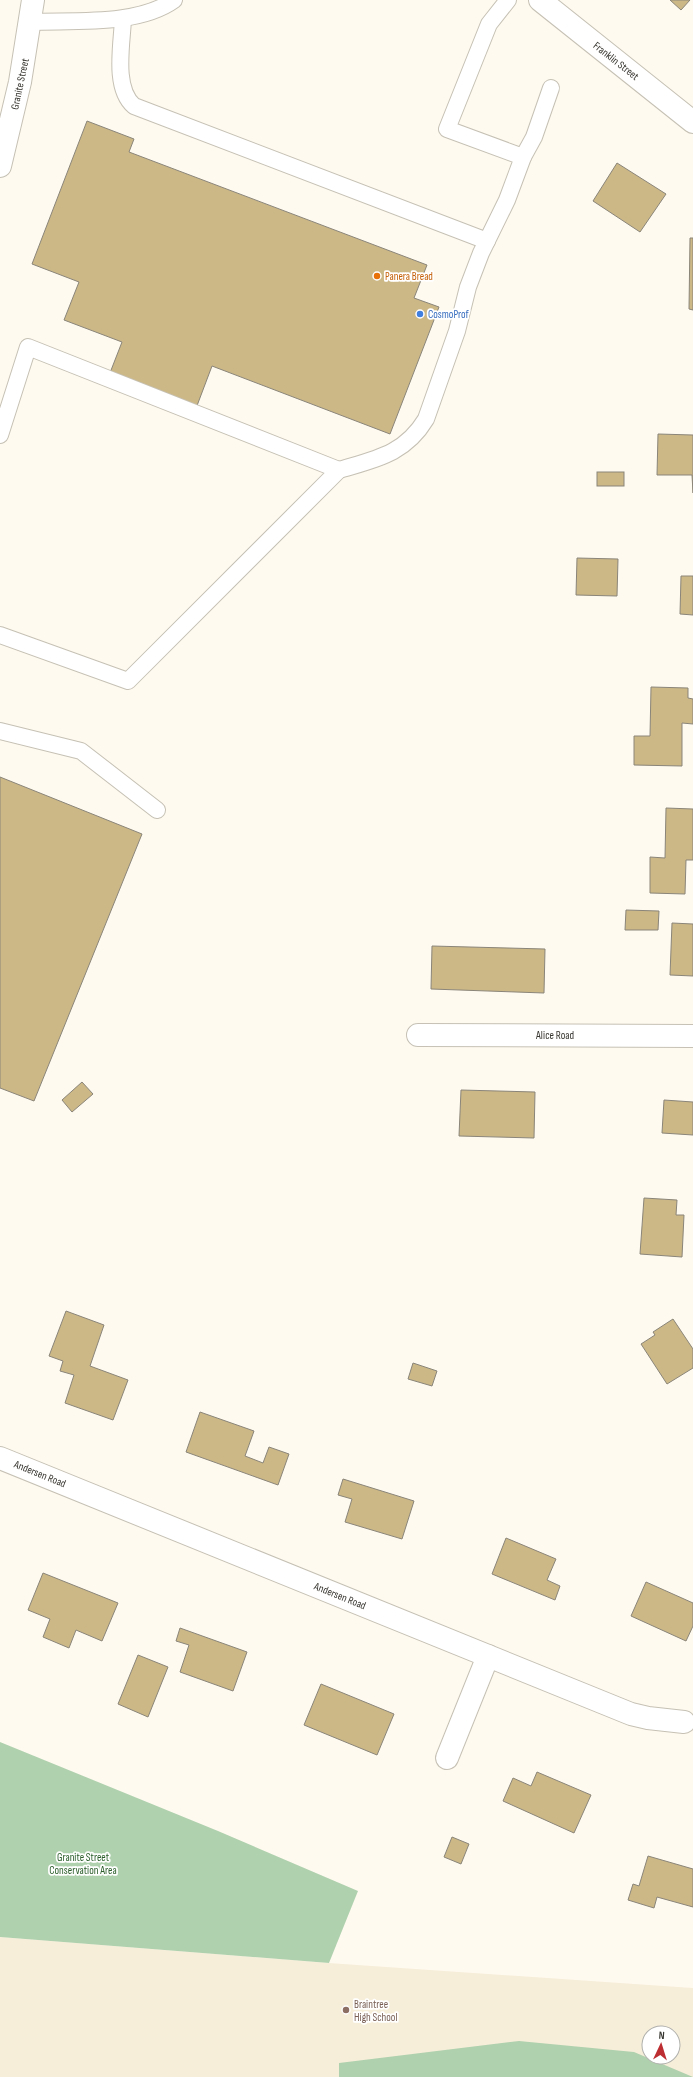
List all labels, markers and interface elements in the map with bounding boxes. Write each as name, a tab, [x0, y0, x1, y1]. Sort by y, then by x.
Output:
street label: Franklin Street	[591, 39, 642, 83]
street label: Granite Street	[8, 57, 32, 111]
place label: Panera Bread	[385, 270, 433, 283]
marker: Panera Bread	[372, 271, 382, 281]
place label: CosmoProf	[428, 308, 470, 321]
marker: CosmoProf	[415, 309, 425, 319]
street label: Alice Road	[535, 1029, 574, 1042]
street label: Andersen Road	[11, 1457, 68, 1490]
street label: Andersen Road	[311, 1579, 368, 1612]
park label: Granite Street Conservation Area	[49, 1851, 117, 1877]
place label: Braintree High School	[354, 1998, 397, 2024]
marker: Braintree High School	[341, 2005, 351, 2015]
north arrow	[641, 2025, 681, 2065]
text: N	[658, 2029, 665, 2042]

